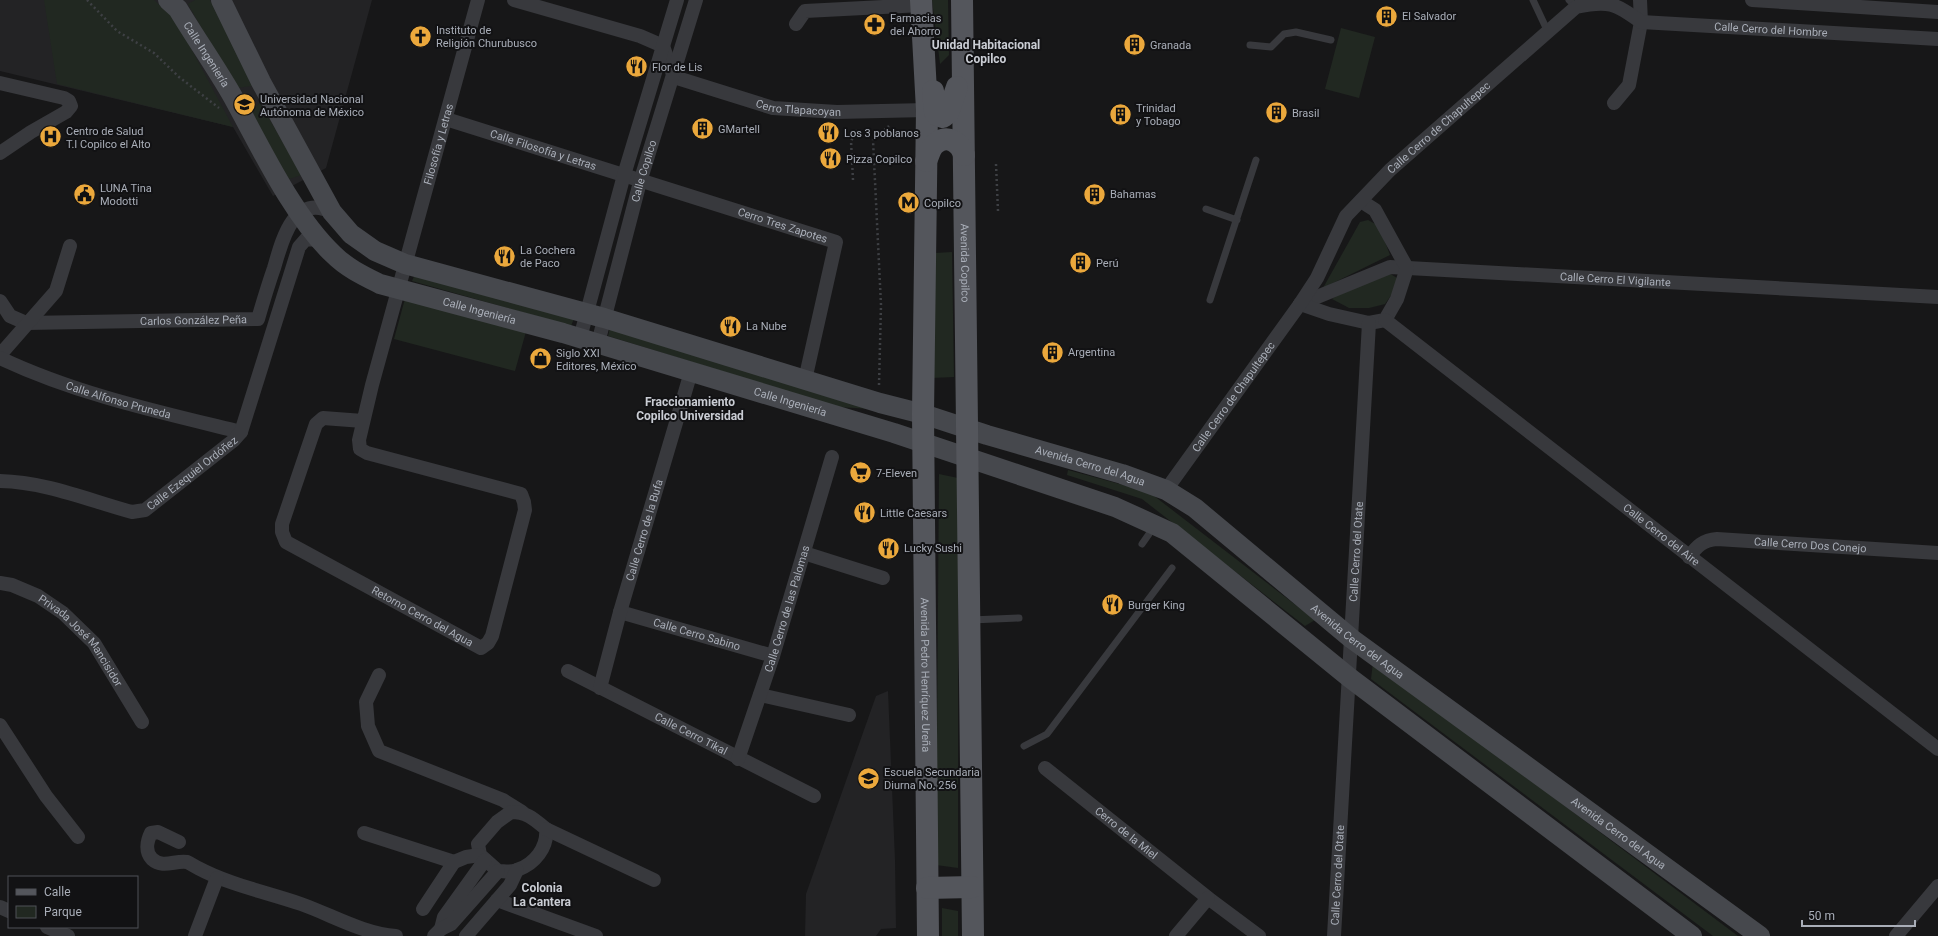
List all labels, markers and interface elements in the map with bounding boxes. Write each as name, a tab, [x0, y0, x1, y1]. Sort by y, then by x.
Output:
building icon: El Salvador	[1374, 3, 1400, 29]
place label: El Salvador	[1402, 10, 1457, 23]
pharmacy icon: Farmacias del Ahorro	[862, 11, 888, 37]
place label: Farmacias del Ahorro	[890, 12, 942, 38]
street label: Calle Ingeniería	[180, 19, 232, 90]
street label: Calle Cerro del Hombre	[1714, 20, 1828, 40]
church icon: Instituto de Religión Churubusco	[408, 23, 434, 49]
place label: Instituto de Religión Churubusco	[436, 24, 537, 50]
building icon: Granada	[1121, 32, 1147, 58]
district label: Unidad Habitacional Copilco	[932, 38, 1040, 66]
place label: Granada	[1150, 39, 1191, 52]
restaurant icon: Flor de Lis	[623, 54, 649, 80]
place label: Flor de Lis	[652, 61, 703, 74]
street label: Calle Cerro de Chapultepec	[1385, 79, 1493, 176]
school or university icon: Universidad Nacional Autónoma de México	[231, 92, 257, 118]
place label: Universidad Nacional Autónoma de México	[260, 93, 364, 119]
street label: Cerro Tlapacoyan	[754, 97, 841, 119]
building icon: Brasil	[1264, 100, 1290, 126]
building icon: Trinidad y Tobago	[1108, 101, 1134, 127]
street label: Filosofía y Letras	[421, 102, 456, 186]
place label: Trinidad y Tobago	[1136, 102, 1181, 128]
place label: Brasil	[1292, 107, 1319, 120]
building icon: GMartell	[690, 116, 716, 142]
restaurant icon: Los 3 poblanos	[816, 120, 842, 146]
place label: GMartell	[718, 123, 760, 136]
hospital icon: Centro de Salud T.I Copilco el Alto	[38, 124, 64, 150]
place label: Centro de Salud T.I Copilco el Alto	[66, 125, 151, 151]
street label: Calle Filosofía y Letras	[488, 127, 598, 173]
place label: Los 3 poblanos	[844, 127, 919, 140]
street label: Calle Copilco	[629, 138, 660, 204]
restaurant icon: Pizza Copilco	[817, 146, 843, 172]
place label: Pizza Copilco	[846, 153, 912, 166]
public building icon: LUNA Tina Modotti	[71, 181, 97, 207]
building icon: Bahamas	[1081, 181, 1107, 207]
place label: LUNA Tina Modotti	[100, 182, 152, 208]
place label: Bahamas	[1110, 188, 1157, 201]
metro station icon: Copilco	[895, 190, 921, 216]
place label: Copilco	[924, 197, 961, 210]
street label: Cerro Tres Zapotes	[736, 205, 829, 246]
street label: Avenida Copilco	[958, 224, 972, 302]
restaurant icon: La Cochera de Paco	[491, 243, 517, 269]
place label: La Cochera de Paco	[520, 244, 575, 270]
building icon: Perú	[1068, 250, 1094, 276]
place label: Perú	[1096, 257, 1119, 270]
street label: Calle Cerro El Vigilante	[1560, 270, 1671, 289]
street label: Calle Ingeniería	[441, 295, 517, 327]
street label: Carlos González Peña	[140, 313, 247, 328]
restaurant icon: La Nube	[718, 313, 744, 339]
place label: La Nube	[746, 320, 787, 333]
building icon: Argentina	[1040, 339, 1066, 365]
street label: Calle Cerro de Chapultepec	[1190, 339, 1278, 455]
shop icon: Siglo XXI Editores, México	[528, 346, 554, 372]
place label: Argentina	[1068, 346, 1115, 359]
place label: Siglo XXI Editores, México	[556, 347, 636, 373]
street label: Calle Alfonso Pruneda	[64, 379, 172, 422]
street label: Calle Ingeniería	[752, 385, 828, 419]
district label: Fraccionamiento Copilco Universidad	[636, 395, 744, 423]
street label: Calle Ezequiel Ordóñez	[144, 433, 241, 513]
street label: Avenida Cerro del Agua	[1034, 443, 1147, 489]
supermarket icon: 7-Eleven	[848, 460, 874, 486]
place label: 7-Eleven	[876, 467, 917, 480]
street label: Calle Cerro de la Bufa	[624, 478, 666, 583]
restaurant icon: Little Caesars	[852, 500, 878, 526]
street label: Calle Cerro del Otate	[1347, 501, 1366, 602]
street label: Calle Cerro del Aire	[1620, 501, 1702, 569]
place label: Little Caesars	[880, 507, 947, 520]
restaurant icon: Lucky Sushi	[875, 535, 901, 561]
street label: Calle Cerro Dos Conejo	[1753, 535, 1867, 555]
place label: Lucky Sushi	[904, 542, 962, 555]
street label: Calle Cerro de las Palomas	[762, 544, 812, 674]
street label: Retorno Cerro del Agua	[369, 584, 475, 649]
street label: Privada José Mancisidor	[36, 592, 125, 689]
restaurant icon: Burger King	[1099, 592, 1125, 618]
street label: Avenida Pedro Henríquez Ureña	[918, 597, 932, 752]
place label: Burger King	[1128, 599, 1185, 612]
street label: Avenida Cerro del Agua	[1308, 602, 1406, 682]
street label: Calle Cerro Sabino	[652, 616, 742, 653]
street label: Calle Cerro Tikal	[652, 710, 729, 758]
school or university icon: Escuela Secundaria Diurna No. 256	[856, 765, 882, 791]
place label: Escuela Secundaria Diurna No. 256	[884, 766, 980, 792]
street label: Avenida Cerro del Agua	[1568, 795, 1668, 872]
street label: Cerro de la Miel	[1092, 804, 1160, 862]
street label: Calle Cerro del Otate	[1329, 824, 1347, 926]
legend	[8, 876, 138, 928]
district label: Colonia La Cantera	[513, 881, 572, 909]
text: Calle	[44, 885, 71, 899]
scale bar	[1802, 902, 1915, 928]
text: Parque	[44, 905, 82, 919]
text: 50 m	[1808, 909, 1835, 923]

